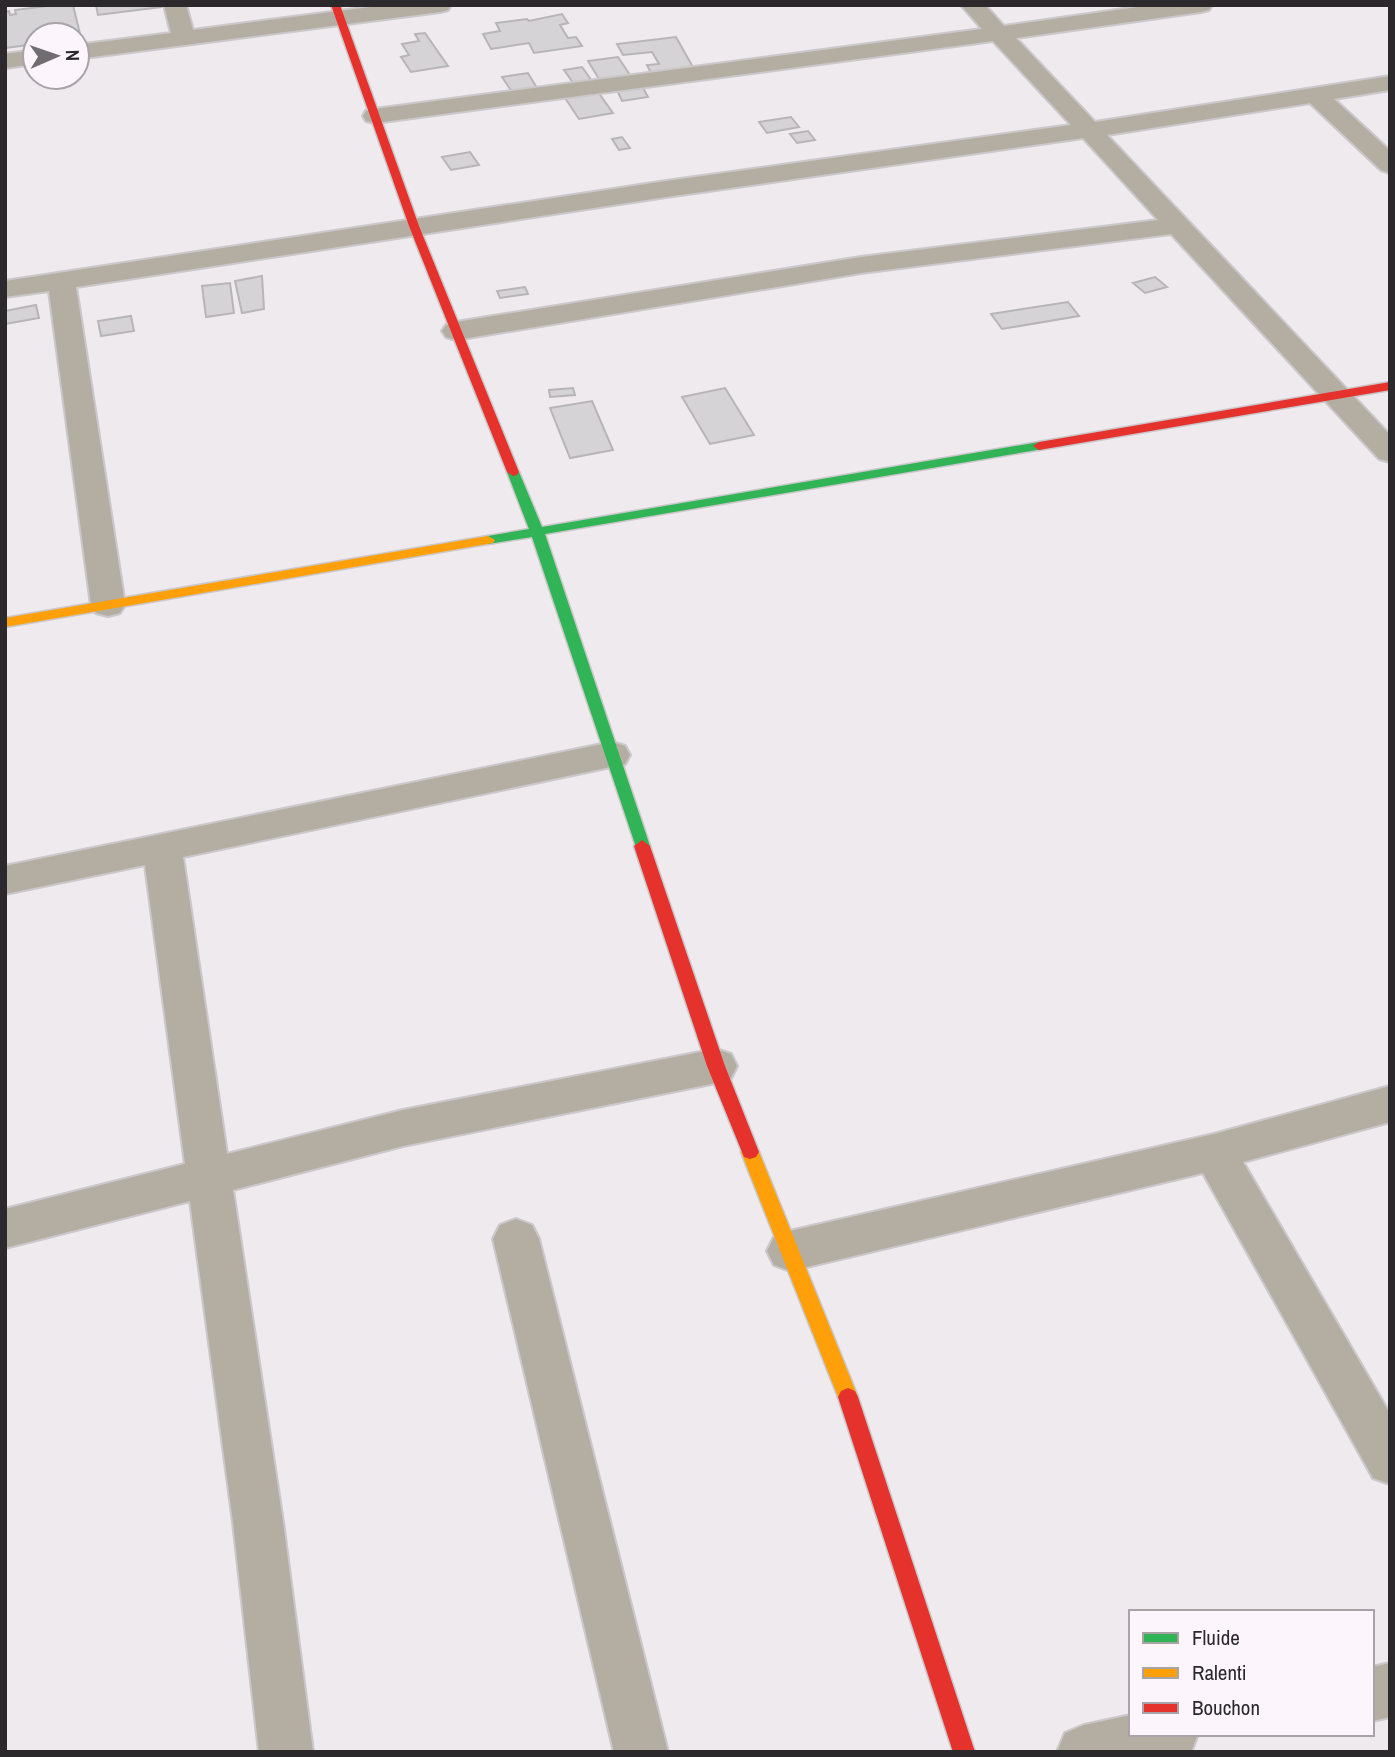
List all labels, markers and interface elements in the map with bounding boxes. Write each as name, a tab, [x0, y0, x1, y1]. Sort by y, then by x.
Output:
north arrow	[21, 21, 91, 91]
text: N	[60, 49, 86, 61]
legend	[1129, 1610, 1374, 1736]
text: Fluide	[1192, 1623, 1240, 1652]
text: Ralenti	[1192, 1658, 1247, 1687]
text: Bouchon	[1192, 1693, 1260, 1722]

